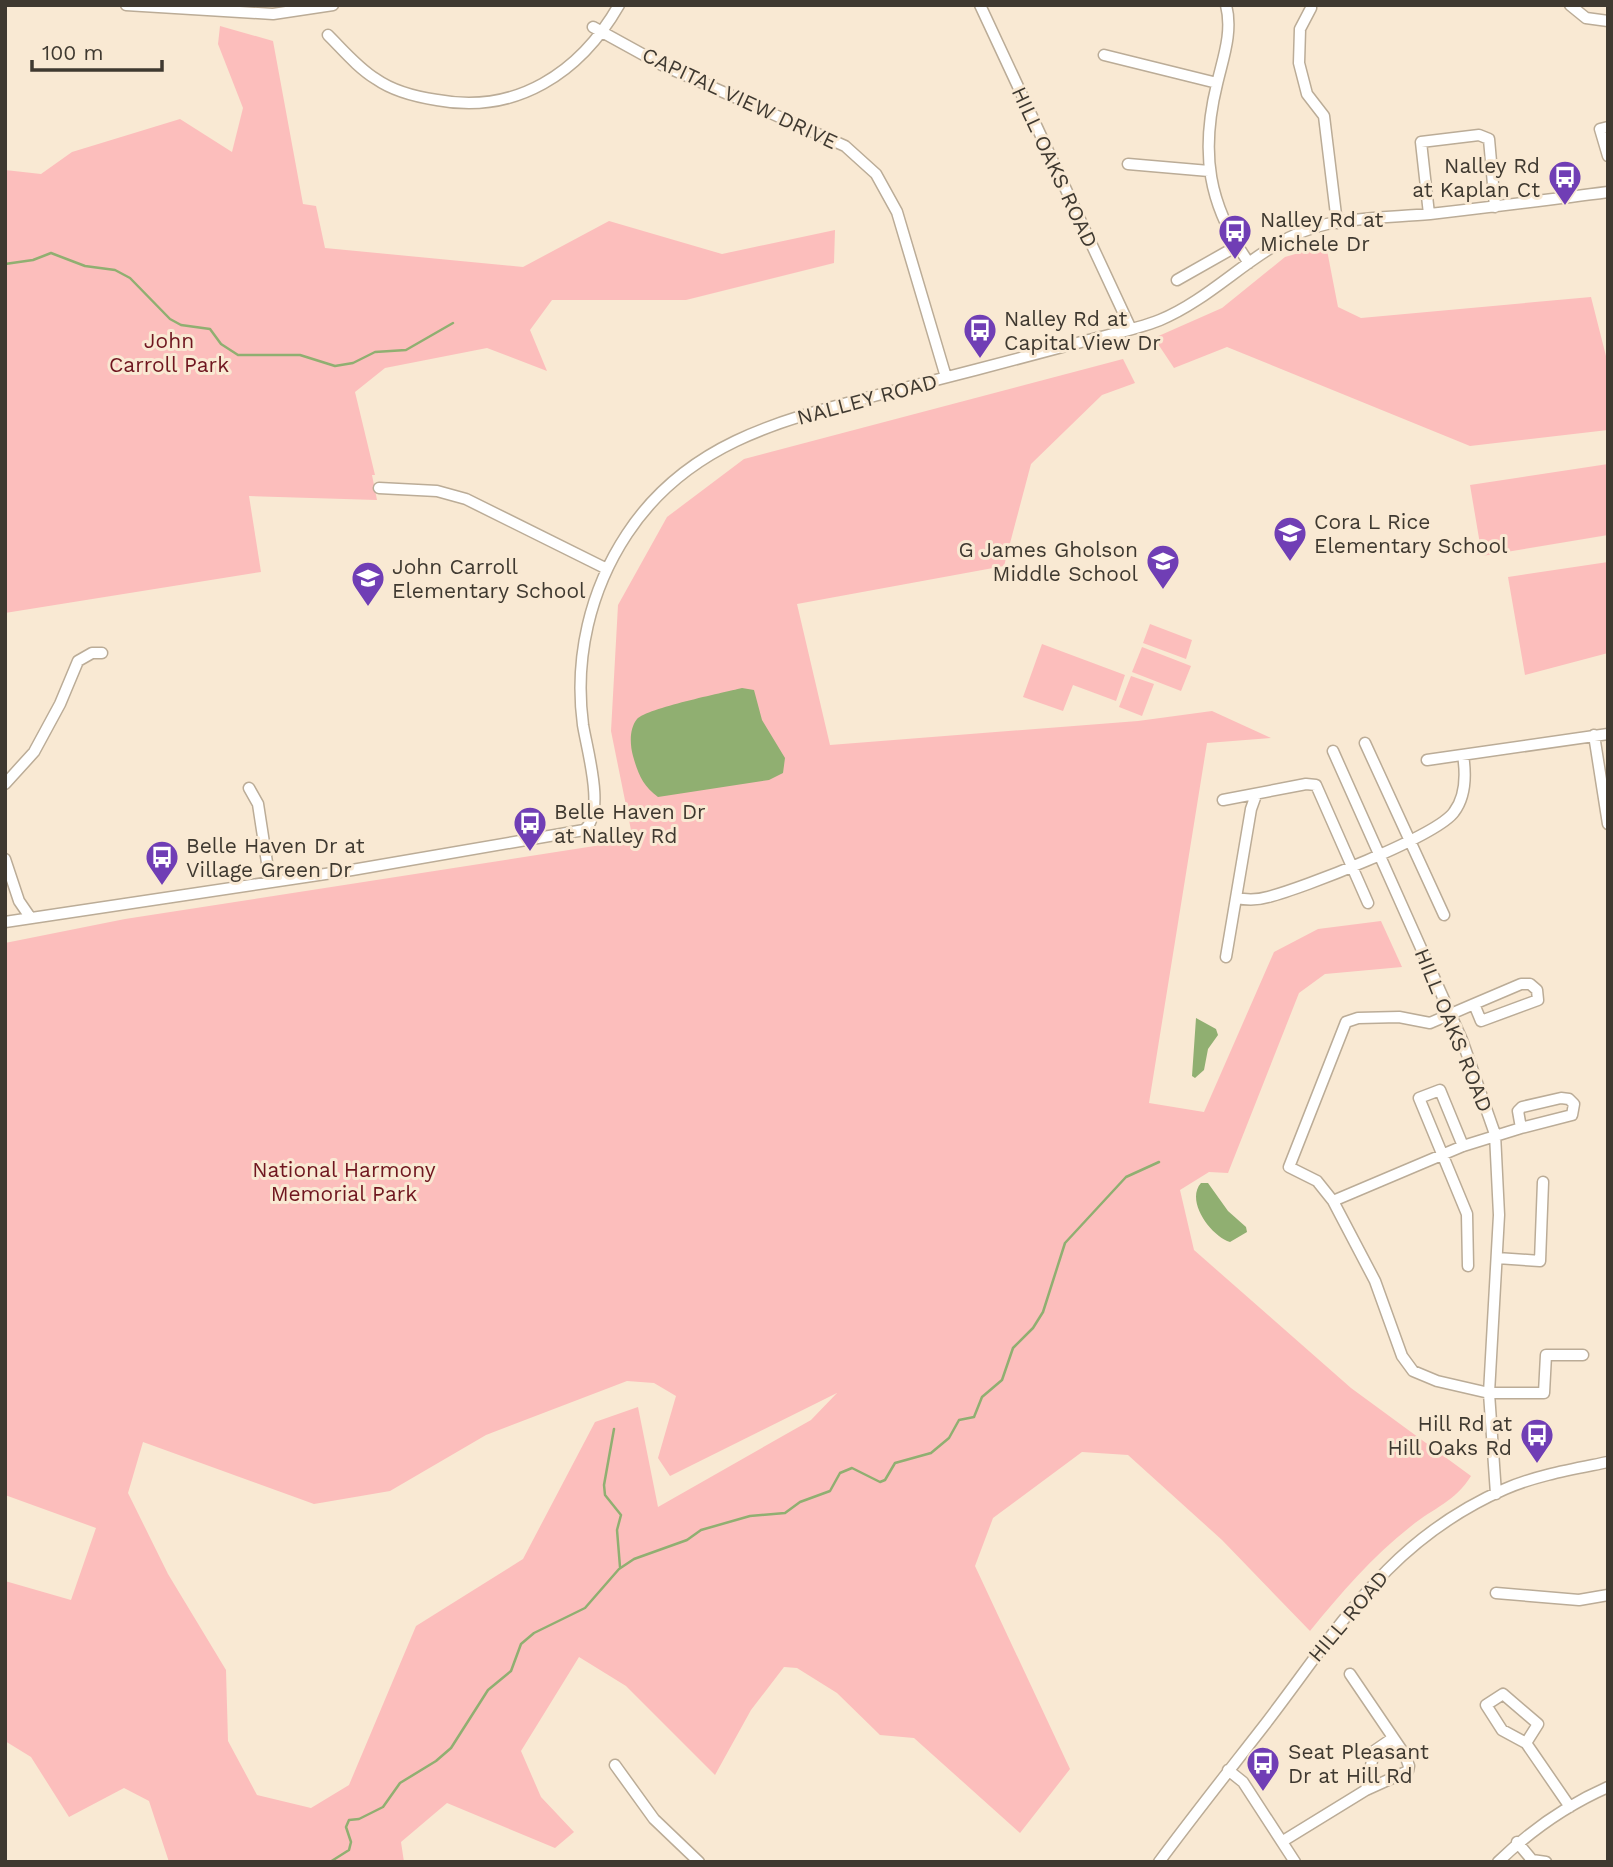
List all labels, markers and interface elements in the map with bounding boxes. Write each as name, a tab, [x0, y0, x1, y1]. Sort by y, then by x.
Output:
scale bar	[32, 28, 161, 72]
text: 100 m	[42, 40, 104, 65]
street label: CAPITAL VIEW DRIVE	[638, 42, 842, 154]
street label: HILL OAKS ROAD	[1007, 83, 1103, 251]
place label: Nalley Rd at Kaplan Ct	[1412, 153, 1540, 202]
bus stop icon: Nalley Rd at Kaplan Ct	[1546, 158, 1584, 207]
place label: Nalley Rd at Michele Dr	[1260, 207, 1384, 256]
bus stop icon: Nalley Rd at Michele Dr	[1216, 212, 1254, 261]
place label: Nalley Rd at Capital View Dr	[1004, 306, 1161, 355]
bus stop icon: Nalley Rd at Capital View Dr	[961, 311, 999, 360]
park label: John Carroll Park	[109, 328, 229, 377]
street label: NALLEY ROAD	[794, 368, 940, 430]
place label: Cora L Rice Elementary School	[1314, 509, 1508, 558]
school or university icon: Cora L Rice Elementary School	[1271, 514, 1309, 563]
place label: G James Gholson Middle School	[958, 537, 1139, 586]
school or university icon: G James Gholson Middle School	[1144, 542, 1182, 591]
place label: John Carroll Elementary School	[392, 554, 586, 603]
school or university icon: John Carroll Elementary School	[349, 559, 387, 608]
place label: Belle Haven Dr at Nalley Rd	[554, 799, 706, 848]
bus stop icon: Belle Haven Dr at Nalley Rd	[511, 804, 549, 853]
place label: Belle Haven Dr at Village Green Dr	[186, 833, 365, 882]
bus stop icon: Belle Haven Dr at Village Green Dr	[143, 838, 181, 887]
street label: HILL OAKS ROAD	[1410, 944, 1498, 1116]
park label: National Harmony Memorial Park	[252, 1157, 436, 1206]
place label: Hill Rd at Hill Oaks Rd	[1387, 1411, 1512, 1460]
bus stop icon: Hill Rd at Hill Oaks Rd	[1518, 1416, 1556, 1465]
street label: HILL ROAD	[1303, 1565, 1393, 1667]
place label: Seat Pleasant Dr at Hill Rd	[1288, 1739, 1429, 1788]
bus stop icon: Seat Pleasant Dr at Hill Rd	[1244, 1744, 1282, 1793]

